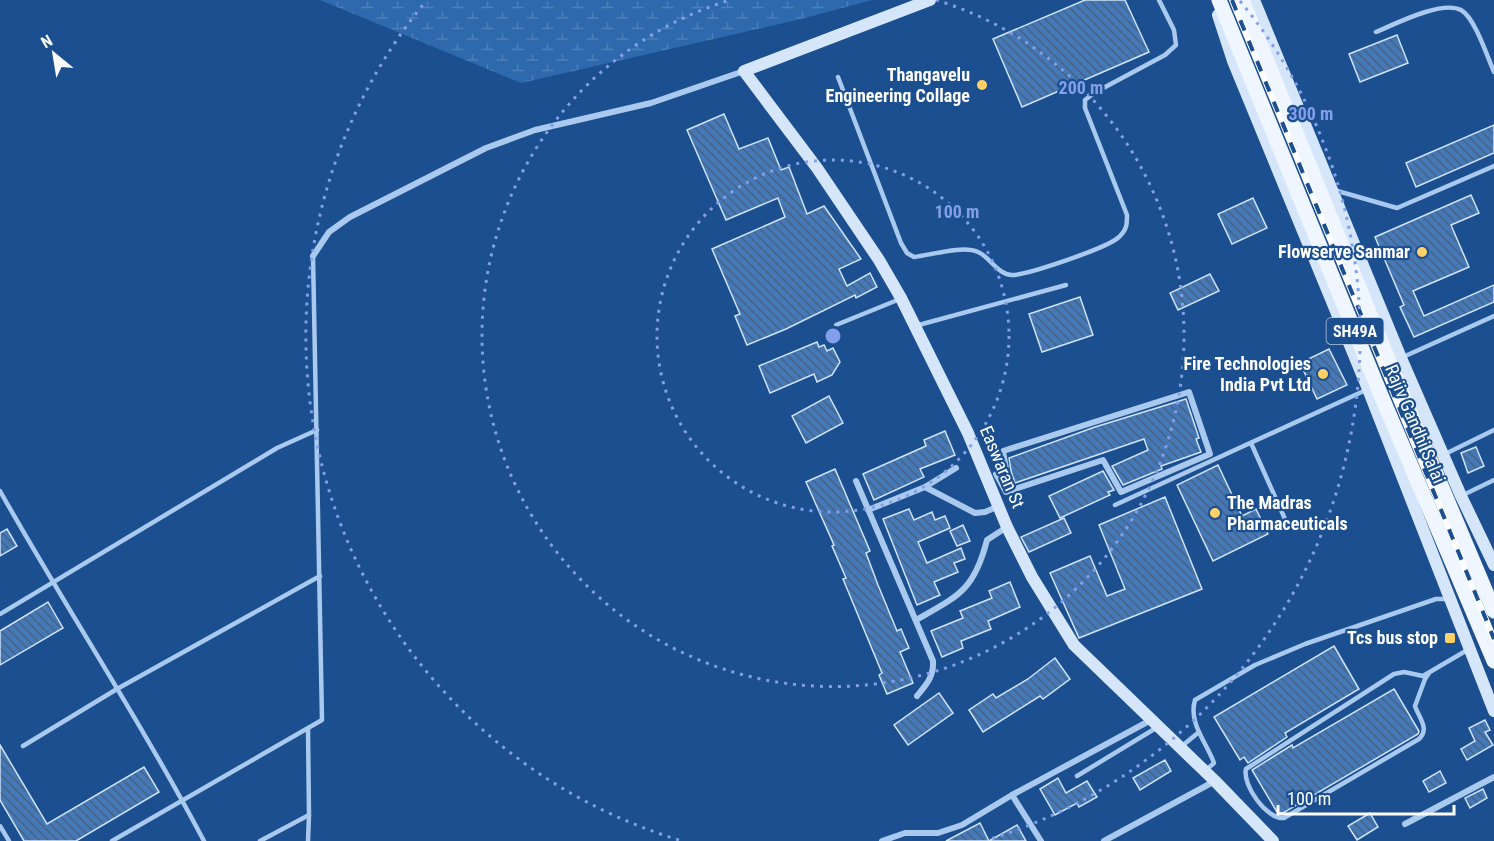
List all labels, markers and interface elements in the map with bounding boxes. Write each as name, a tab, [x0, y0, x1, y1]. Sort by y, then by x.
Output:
north arrow	[24, 24, 84, 84]
text: N	[38, 31, 56, 52]
place label: Thangavelu Engineering Collage	[826, 64, 970, 106]
text: 200 m	[1059, 77, 1103, 98]
marker: Thangavelu Engineering Collage	[975, 78, 989, 92]
text: 300 m	[1289, 103, 1333, 124]
text: 100 m	[935, 201, 979, 222]
place label: Flowserve Sanmar	[1278, 241, 1410, 262]
marker: Flowserve Sanmar	[1415, 245, 1429, 259]
road number: SH49A	[1326, 318, 1384, 344]
centre of rings	[823, 326, 843, 346]
place label: Fire Technologies India Pvt Ltd	[1183, 353, 1311, 395]
street label: Rajiv Gandhi Salai	[1381, 361, 1450, 486]
marker: Fire Technologies India Pvt Ltd	[1316, 367, 1330, 381]
street label: Easwaran St	[976, 422, 1029, 511]
place label: The Madras Pharmaceuticals	[1227, 492, 1348, 534]
marker: The Madras Pharmaceuticals	[1208, 506, 1222, 520]
place label: Tcs bus stop	[1347, 627, 1438, 648]
marker: Tcs bus stop	[1443, 631, 1457, 645]
scale bar	[1278, 778, 1454, 816]
text: 100 m	[1287, 788, 1331, 809]

